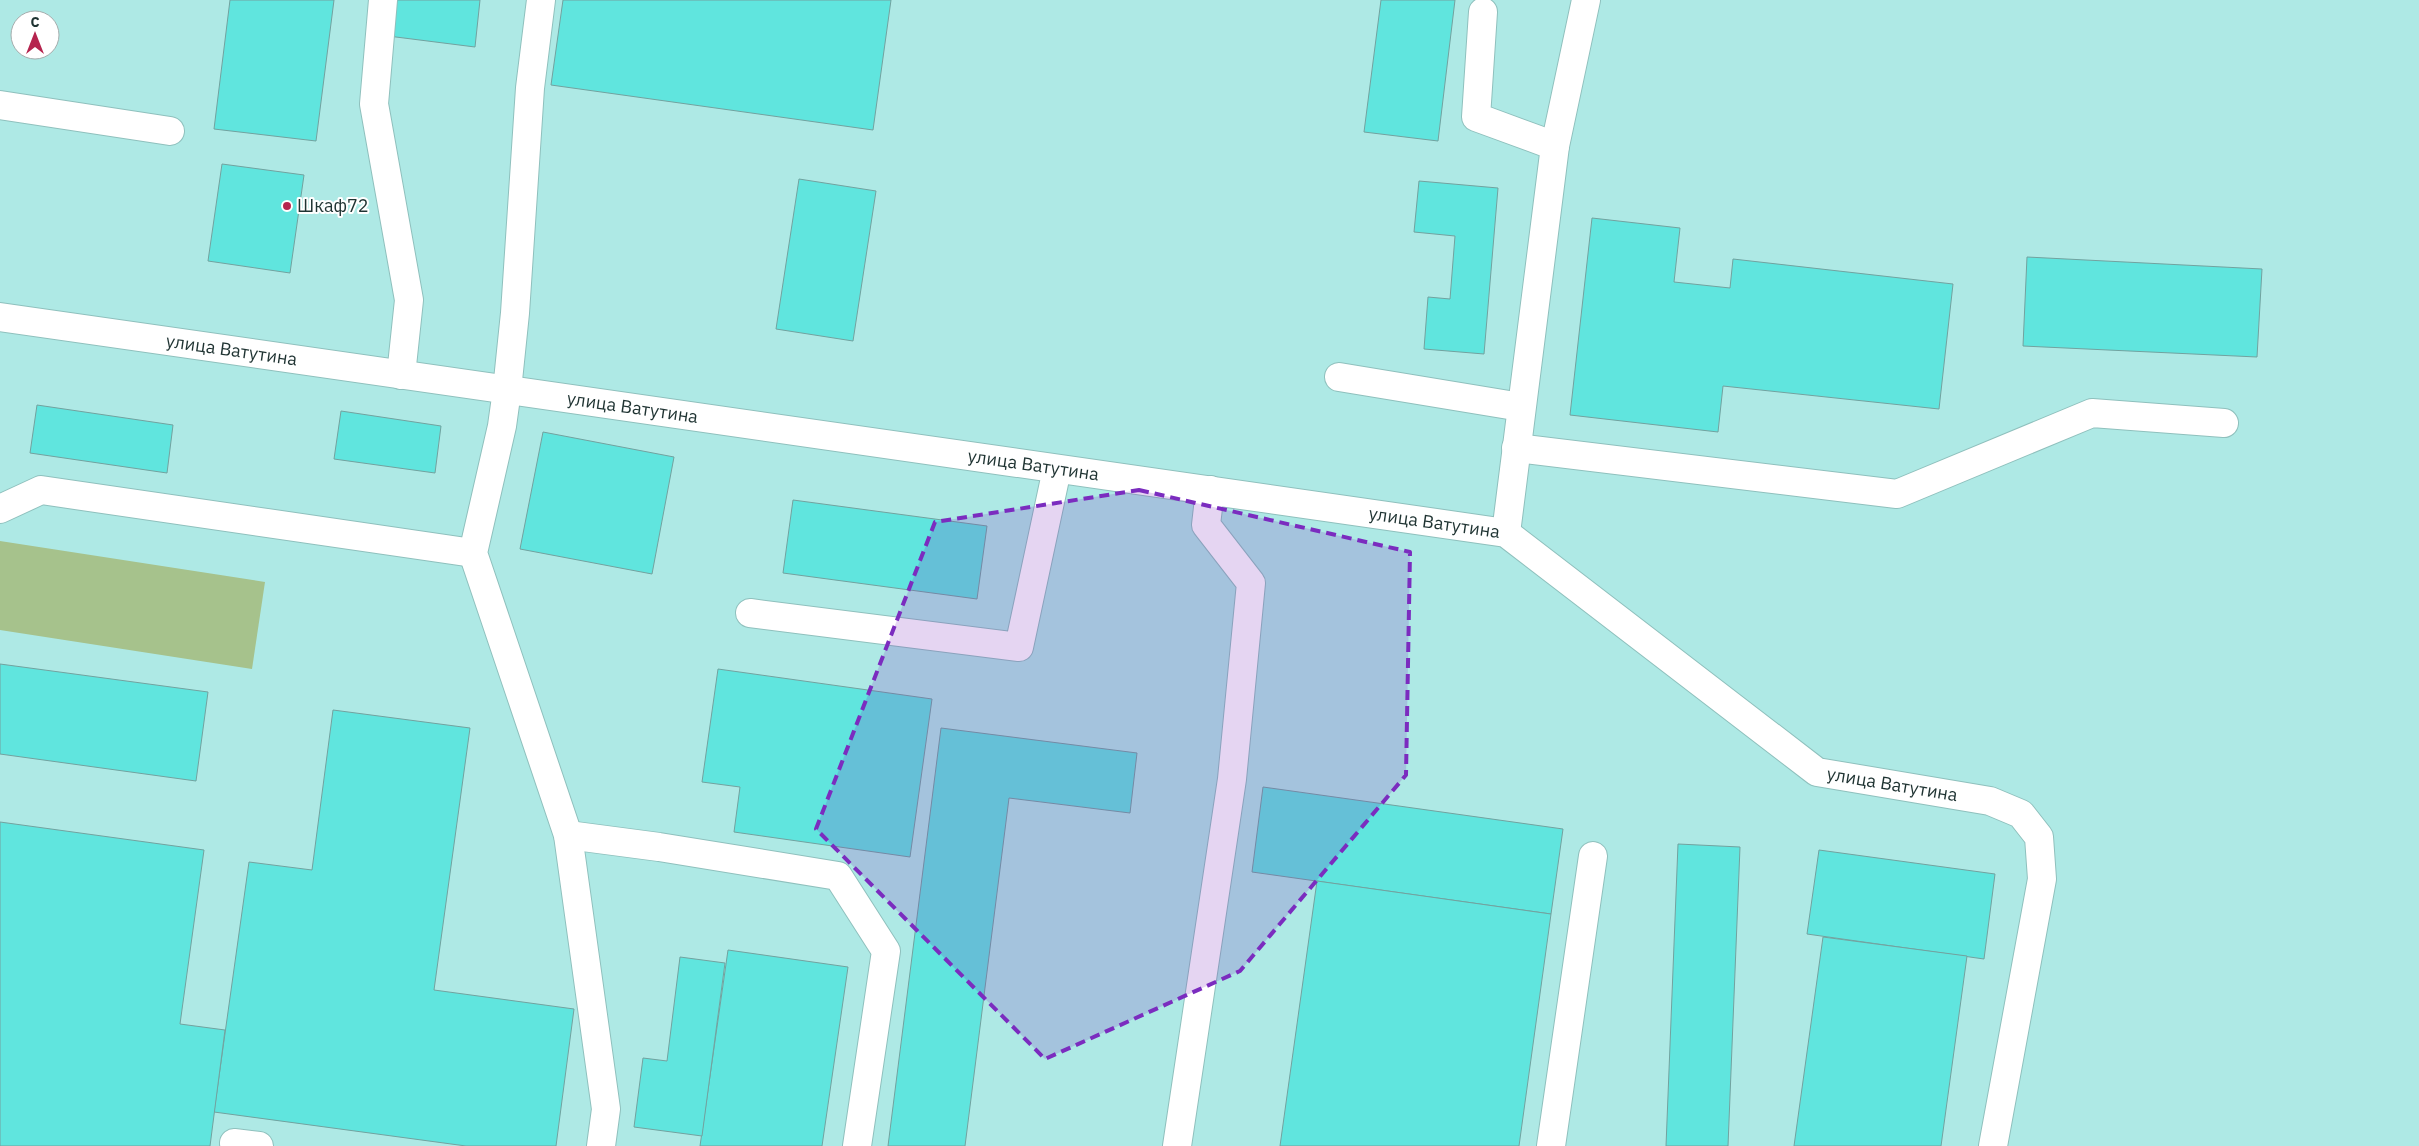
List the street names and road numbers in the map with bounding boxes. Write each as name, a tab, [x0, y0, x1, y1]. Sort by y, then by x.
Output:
street label: улица Ватутина	[165, 329, 299, 371]
street label: улица Ватутина	[565, 386, 700, 428]
street label: улица Ватутина	[966, 444, 1101, 486]
street label: улица Ватутина	[1367, 501, 1502, 543]
street label: улица Ватутина	[1825, 762, 1960, 806]

